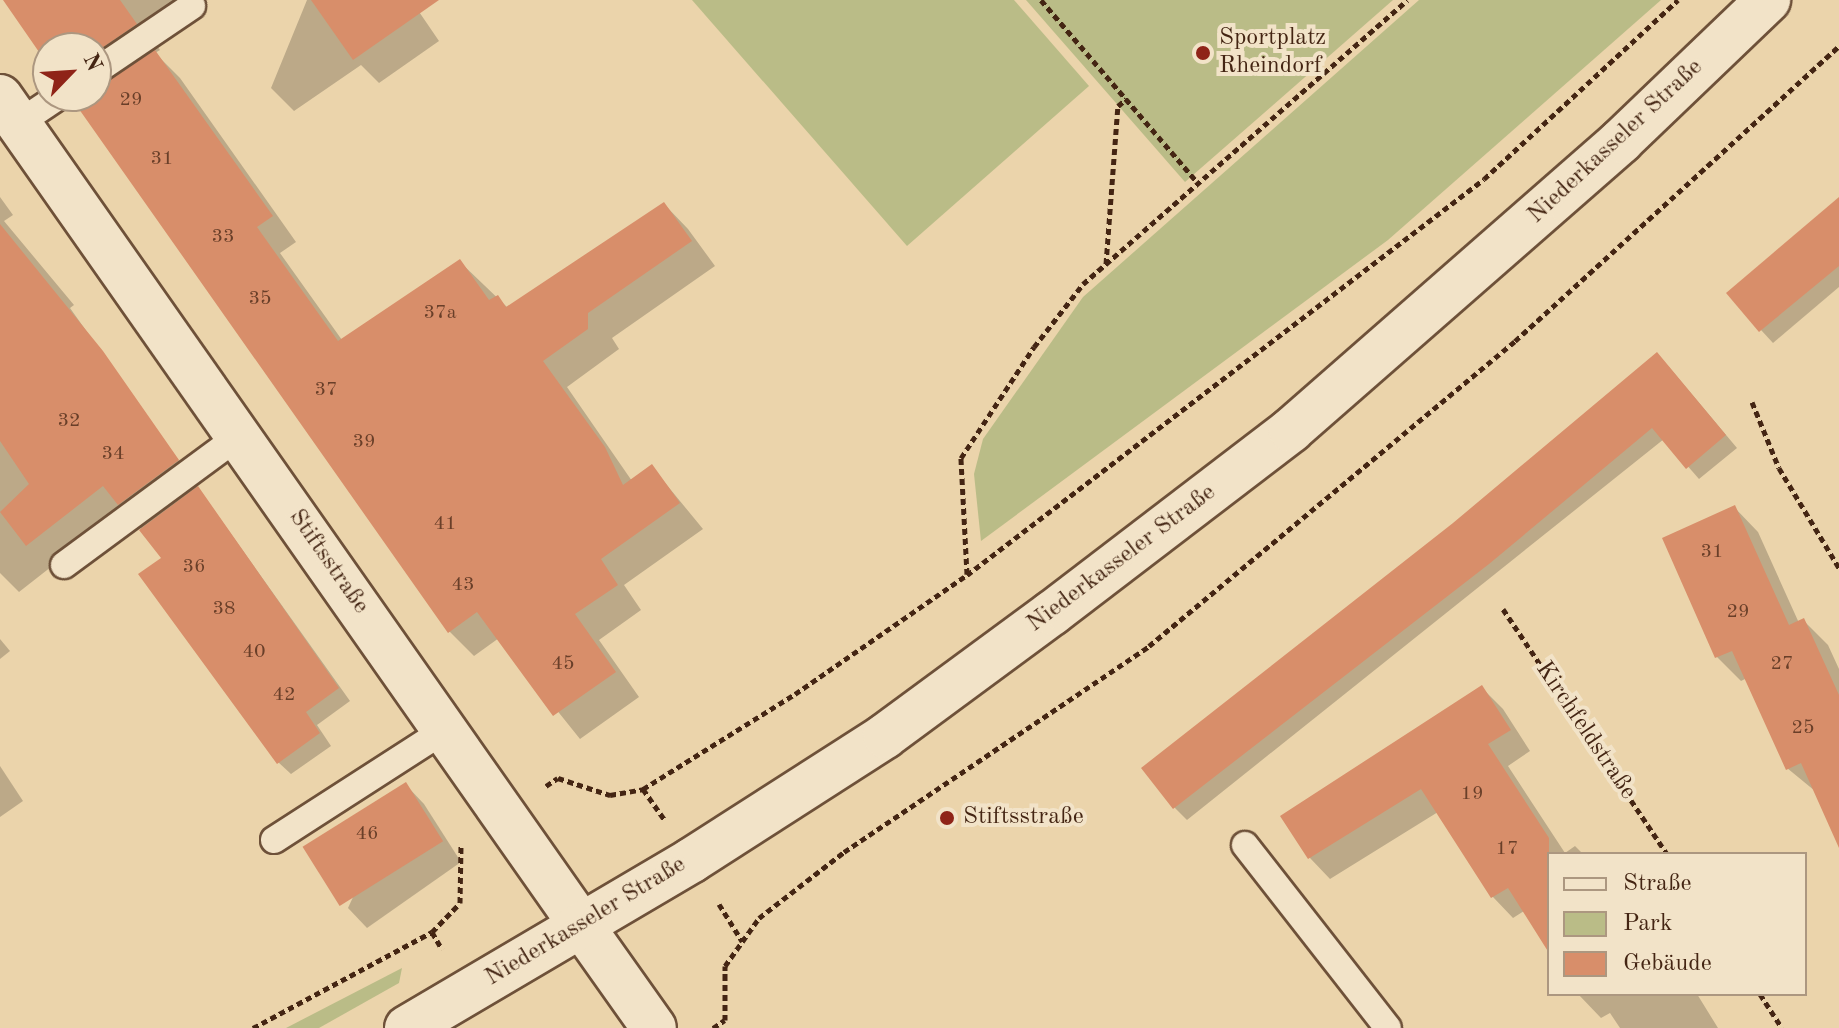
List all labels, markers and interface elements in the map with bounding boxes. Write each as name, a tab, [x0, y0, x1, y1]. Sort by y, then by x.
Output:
place label: Sportplatz Rheindorf	[1219, 25, 1326, 81]
north arrow	[32, 32, 112, 112]
marker: Sportplatz Rheindorf	[1194, 44, 1212, 62]
text: N	[78, 50, 105, 75]
street label: Niederkasseler Straße	[1523, 54, 1709, 230]
house number: 29	[119, 88, 143, 112]
house number: 31	[150, 147, 174, 171]
house number: 33	[211, 225, 235, 249]
house number: 35	[248, 287, 272, 311]
house number: 37a	[423, 301, 457, 325]
house number: 37	[314, 378, 338, 402]
house number: 32	[57, 409, 81, 433]
house number: 39	[352, 430, 376, 454]
house number: 34	[101, 442, 125, 466]
street label: Niederkasseler Straße	[1022, 479, 1222, 639]
street label: Stiftsstraße	[282, 504, 374, 620]
house number: 41	[433, 512, 457, 536]
house number: 31	[1700, 540, 1724, 564]
house number: 36	[182, 555, 206, 579]
house number: 43	[451, 573, 475, 597]
house number: 38	[212, 597, 236, 621]
house number: 29	[1726, 600, 1750, 624]
house number: 40	[242, 640, 266, 664]
house number: 45	[551, 652, 575, 676]
house number: 27	[1770, 652, 1794, 676]
street label: Kirchfeldstraße	[1528, 657, 1642, 805]
house number: 42	[272, 683, 296, 707]
house number: 25	[1791, 716, 1815, 740]
house number: 19	[1460, 782, 1484, 806]
place label: Stiftsstraße	[963, 804, 1084, 832]
marker: Stiftsstraße	[938, 809, 956, 827]
house number: 46	[355, 822, 379, 846]
house number: 17	[1495, 837, 1519, 861]
street label: Niederkasseler Straße	[481, 851, 691, 993]
legend	[1547, 852, 1807, 996]
text: Straße	[1623, 872, 1692, 896]
text: Park	[1623, 912, 1672, 936]
text: Gebäude	[1623, 952, 1712, 976]

